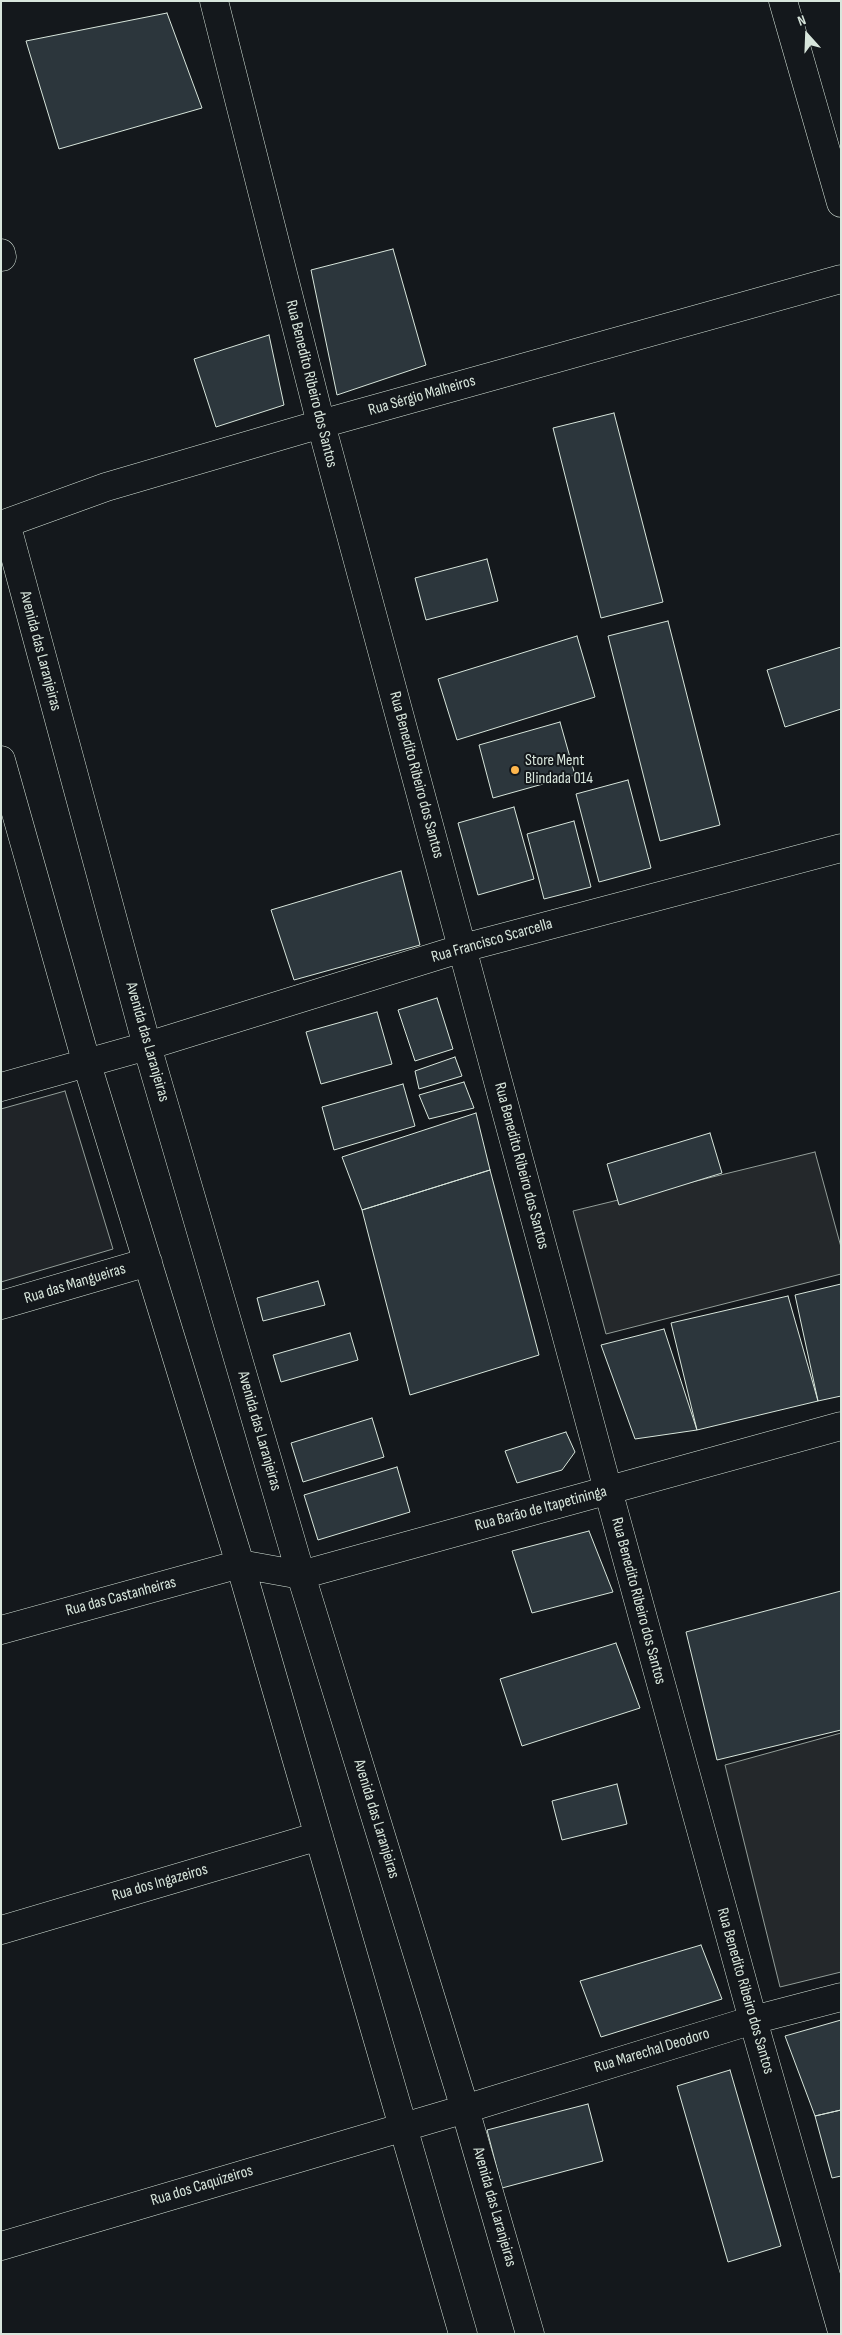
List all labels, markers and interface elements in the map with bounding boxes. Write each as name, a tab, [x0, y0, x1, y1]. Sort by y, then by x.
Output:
north arrow	[782, 10, 832, 60]
text: N	[795, 11, 808, 30]
street label: Rua Benedito Ribeiro dos Santos	[281, 298, 341, 470]
street label: Rua Sérgio Malheiros	[366, 372, 478, 420]
street label: Avenida das Laranjeiras	[15, 589, 65, 713]
street label: Rua Benedito Ribeiro dos Santos	[384, 690, 448, 860]
place label: Store Ment Blindada 014	[525, 751, 593, 789]
marker: Store Ment Blindada 014	[509, 764, 521, 776]
street label: Rua Francisco Scarcella	[429, 915, 555, 967]
street label: Avenida das Laranjeiras	[121, 980, 173, 1104]
street label: Rua Benedito Ribeiro dos Santos	[489, 1081, 553, 1251]
street label: Rua das Mangueiras	[22, 1259, 128, 1309]
street label: Avenida das Laranjeiras	[233, 1369, 285, 1493]
street label: Rua Barão de Itapetininga	[473, 1482, 609, 1536]
street label: Rua Benedito Ribeiro dos Santos	[606, 1516, 670, 1686]
street label: Rua das Castanheiras	[64, 1573, 178, 1621]
street label: Avenida das Laranjeiras	[349, 1757, 403, 1881]
street label: Rua dos Ingazeiros	[110, 1860, 210, 1906]
street label: Rua Benedito Ribeiro dos Santos	[712, 1906, 778, 2076]
street label: Rua Marechal Deodoro	[592, 2024, 712, 2078]
street label: Avenida das Laranjeiras	[468, 2145, 520, 2269]
street label: Rua dos Caquizeiros	[149, 2161, 255, 2211]

